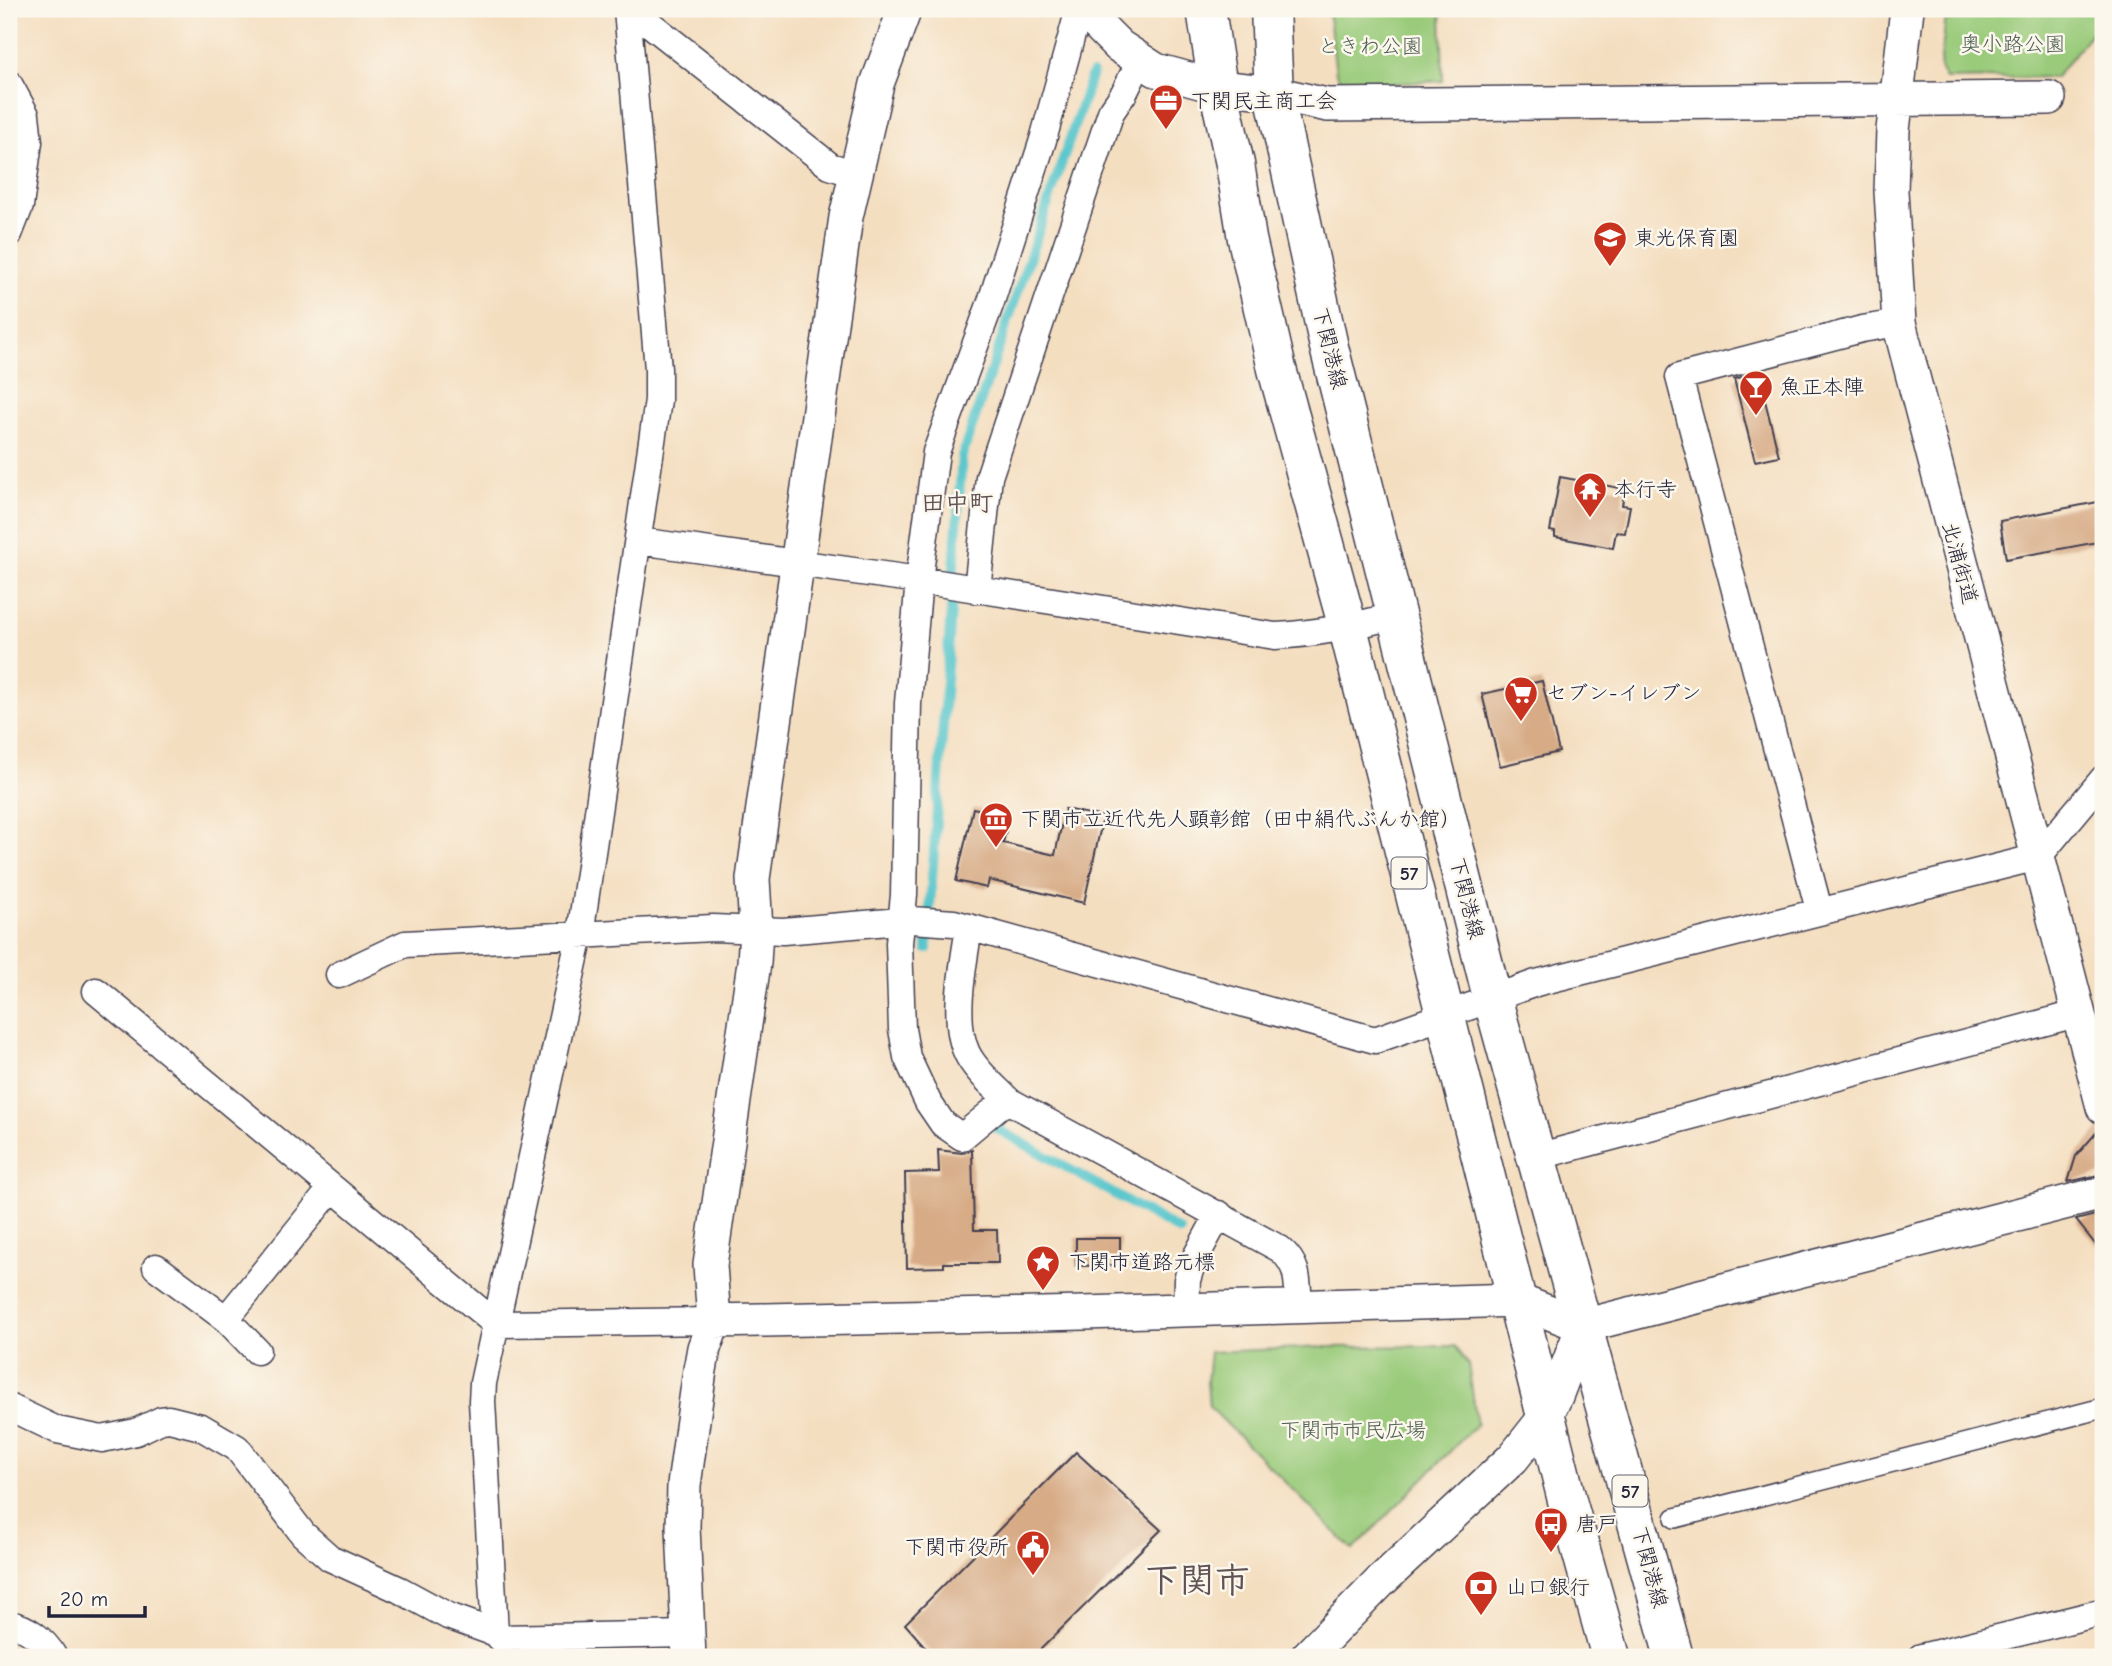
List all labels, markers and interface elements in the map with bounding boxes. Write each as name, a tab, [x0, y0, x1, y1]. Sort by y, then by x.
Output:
park label: 奥小路公園	[1961, 32, 2066, 56]
park label: ときわ公園	[1318, 34, 1423, 58]
office icon: 下関民主商工会	[1147, 82, 1185, 131]
place label: 下関民主商工会	[1190, 89, 1337, 113]
school or university icon: 東光保育園	[1591, 219, 1629, 268]
place label: 東光保育園	[1634, 226, 1739, 250]
street label: 下関港線	[1308, 304, 1352, 392]
bar icon: 魚正本陣	[1737, 368, 1775, 417]
place label: 魚正本陣	[1780, 375, 1864, 399]
temple icon: 本行寺	[1571, 470, 1609, 519]
place label: 本行寺	[1614, 477, 1677, 501]
district label: 田中町	[921, 489, 993, 517]
street label: 北浦街道	[1938, 519, 1982, 607]
supermarket icon: セブン-イレブン	[1502, 674, 1540, 723]
place label: セブン-イレブン	[1546, 681, 1701, 705]
museum icon: 下関市立近代先人顕彰館（田中絹代ぶんか館）	[977, 800, 1015, 849]
place label: 下関市立近代先人顕彰館（田中絹代ぶんか館）	[1020, 807, 1461, 831]
street label: 下関港線	[1445, 854, 1489, 942]
road number: 57	[1392, 858, 1426, 888]
place icon: 下関市道路元標	[1024, 1243, 1062, 1292]
place label: 下関市道路元標	[1068, 1250, 1215, 1274]
park label: 下関市市民広場	[1280, 1418, 1427, 1442]
road number: 57	[1612, 1476, 1648, 1506]
bus stop icon: 唐戸	[1532, 1505, 1570, 1554]
place label: 唐戸	[1576, 1512, 1618, 1536]
street label: 下関港線	[1628, 1523, 1672, 1611]
public building icon: 下関市役所	[1014, 1528, 1052, 1577]
place label: 下関市役所	[904, 1535, 1009, 1559]
district label: 下関市	[1144, 1560, 1250, 1601]
bank icon: 山口銀行	[1462, 1568, 1500, 1617]
scale bar	[49, 1575, 145, 1619]
place label: 山口銀行	[1506, 1575, 1590, 1599]
text: 20 m	[60, 1587, 108, 1611]

